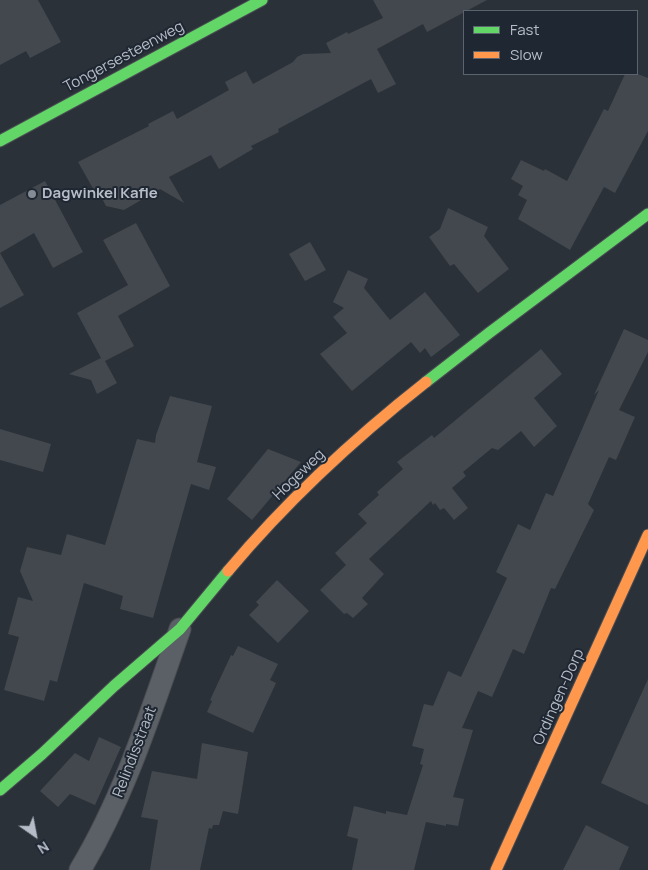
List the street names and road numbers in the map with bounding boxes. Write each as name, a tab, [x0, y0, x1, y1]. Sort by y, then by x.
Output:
street label: Tongersesteenweg	[61, 18, 187, 96]
street label: Hogeweg	[269, 446, 329, 504]
street label: Ordingen-Dorp	[530, 646, 588, 748]
street label: Relindisstraat	[109, 704, 161, 800]

